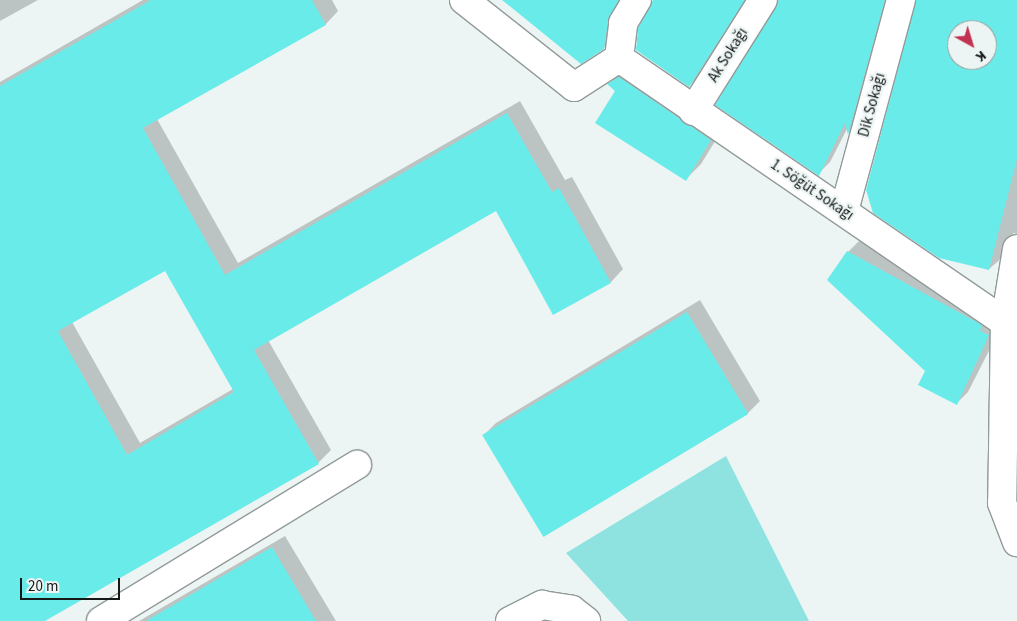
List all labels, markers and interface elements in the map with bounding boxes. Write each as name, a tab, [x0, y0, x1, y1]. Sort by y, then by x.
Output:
north arrow	[947, 20, 997, 70]
street label: Ak Sokağı	[704, 24, 752, 86]
text: K	[971, 45, 990, 66]
street label: Dik Sokağı	[855, 71, 889, 139]
street label: 1. Söğüt Sokağı	[767, 156, 857, 224]
scale bar	[22, 568, 122, 600]
text: 20 m	[28, 576, 58, 597]

